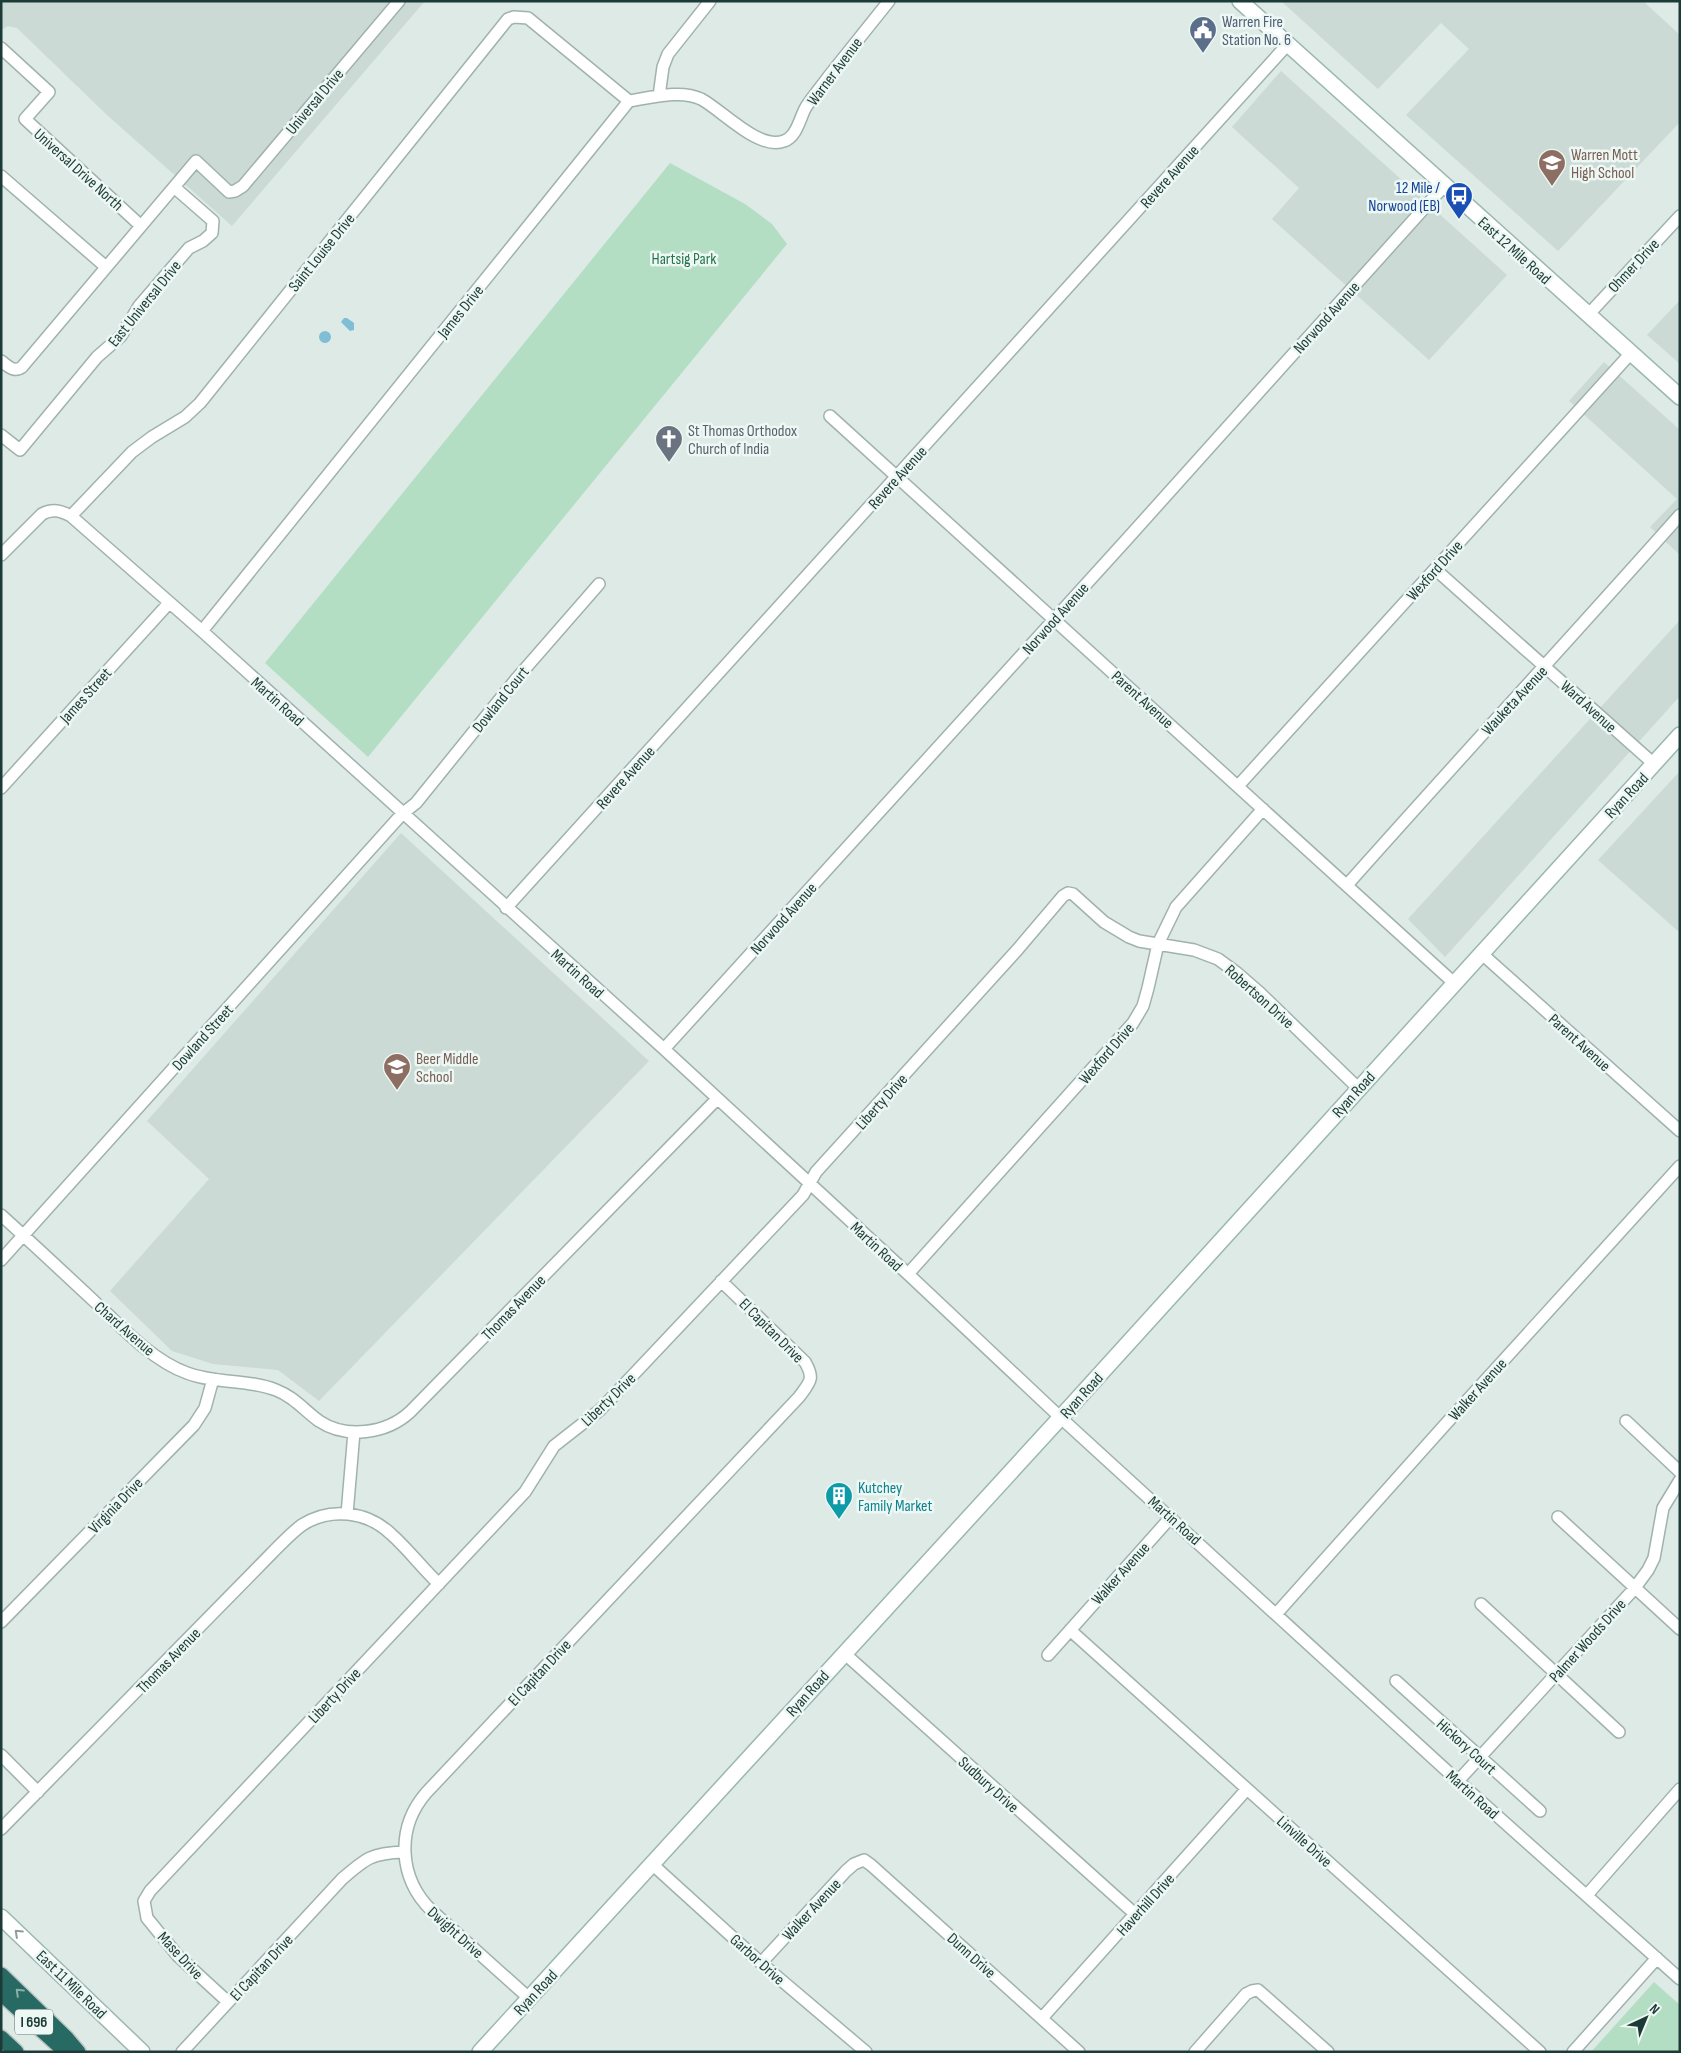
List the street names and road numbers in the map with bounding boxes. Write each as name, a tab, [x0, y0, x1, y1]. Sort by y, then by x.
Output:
street label: Warner Avenue	[803, 34, 867, 110]
street label: Universal Drive	[282, 65, 348, 139]
street label: Universal Drive North	[29, 125, 127, 215]
street label: Revere Avenue	[1137, 141, 1203, 213]
street label: Saint Louise Drive	[285, 210, 359, 296]
street label: East 12 Mile Road	[1474, 213, 1554, 289]
street label: Ohmer Drive	[1604, 235, 1664, 297]
street label: East Universal Drive	[105, 257, 186, 351]
street label: Norwood Avenue	[1290, 278, 1364, 358]
street label: James Drive	[434, 282, 488, 343]
street label: Revere Avenue	[865, 442, 931, 514]
street label: Wexford Drive	[1403, 537, 1467, 605]
street label: Norwood Avenue	[1019, 579, 1093, 659]
street label: Wauketa Avenue	[1478, 662, 1552, 740]
street label: Dowland Court	[469, 663, 534, 737]
street label: James Street	[56, 664, 116, 728]
street label: Parent Avenue	[1107, 667, 1177, 733]
street label: Martin Road	[247, 674, 307, 731]
street label: Ward Avenue	[1556, 677, 1620, 737]
street label: Revere Avenue	[593, 742, 659, 814]
street label: Ryan Road	[1601, 769, 1653, 823]
street label: Norwood Avenue	[747, 879, 821, 959]
street label: Martin Road	[547, 946, 607, 1003]
street label: Robertson Drive	[1221, 961, 1297, 1033]
street label: Dowland Street	[168, 1001, 238, 1075]
street label: Parent Avenue	[1544, 1010, 1614, 1076]
street label: Wexford Drive	[1075, 1020, 1139, 1088]
street label: Ryan Road	[1329, 1068, 1380, 1122]
street label: Liberty Drive	[852, 1070, 912, 1134]
street label: Martin Road	[846, 1218, 906, 1276]
street label: Thomas Avenue	[478, 1271, 550, 1345]
street label: El Capitan Drive	[735, 1295, 807, 1367]
street label: Chard Avenue	[90, 1298, 158, 1360]
street label: Walker Avenue	[1445, 1355, 1511, 1425]
street label: Ryan Road	[1057, 1369, 1108, 1423]
street label: Liberty Drive	[578, 1370, 640, 1431]
street label: Virginia Drive	[85, 1474, 147, 1538]
street label: Martin Road	[1144, 1493, 1204, 1550]
street label: Walker Avenue	[1088, 1539, 1154, 1609]
street label: Palmer Woods Drive	[1546, 1595, 1631, 1687]
street label: Thomas Avenue	[133, 1624, 205, 1698]
street label: El Capitan Drive	[505, 1636, 576, 1710]
street label: Liberty Drive	[305, 1665, 365, 1727]
street label: Ryan Road	[783, 1667, 834, 1721]
street label: Hickory Court	[1432, 1715, 1500, 1779]
street label: Sudbury Drive	[954, 1753, 1022, 1817]
street label: Martin Road	[1442, 1767, 1502, 1824]
street label: Linville Drive	[1272, 1812, 1336, 1872]
street label: Haverhill Drive	[1113, 1870, 1179, 1940]
street label: Walker Avenue	[779, 1875, 846, 1945]
street label: Dwight Drive	[423, 1903, 487, 1963]
street label: Mase Drive	[153, 1928, 207, 1984]
street label: Dunn Drive	[943, 1929, 999, 1983]
street label: El Capitan Drive	[227, 1931, 298, 2005]
street label: Garbor Drive	[726, 1931, 788, 1990]
street label: East 11 Mile Road	[32, 1947, 110, 2023]
street label: Ryan Road	[510, 1966, 562, 2020]
road number: I 696	[15, 2010, 53, 2034]

